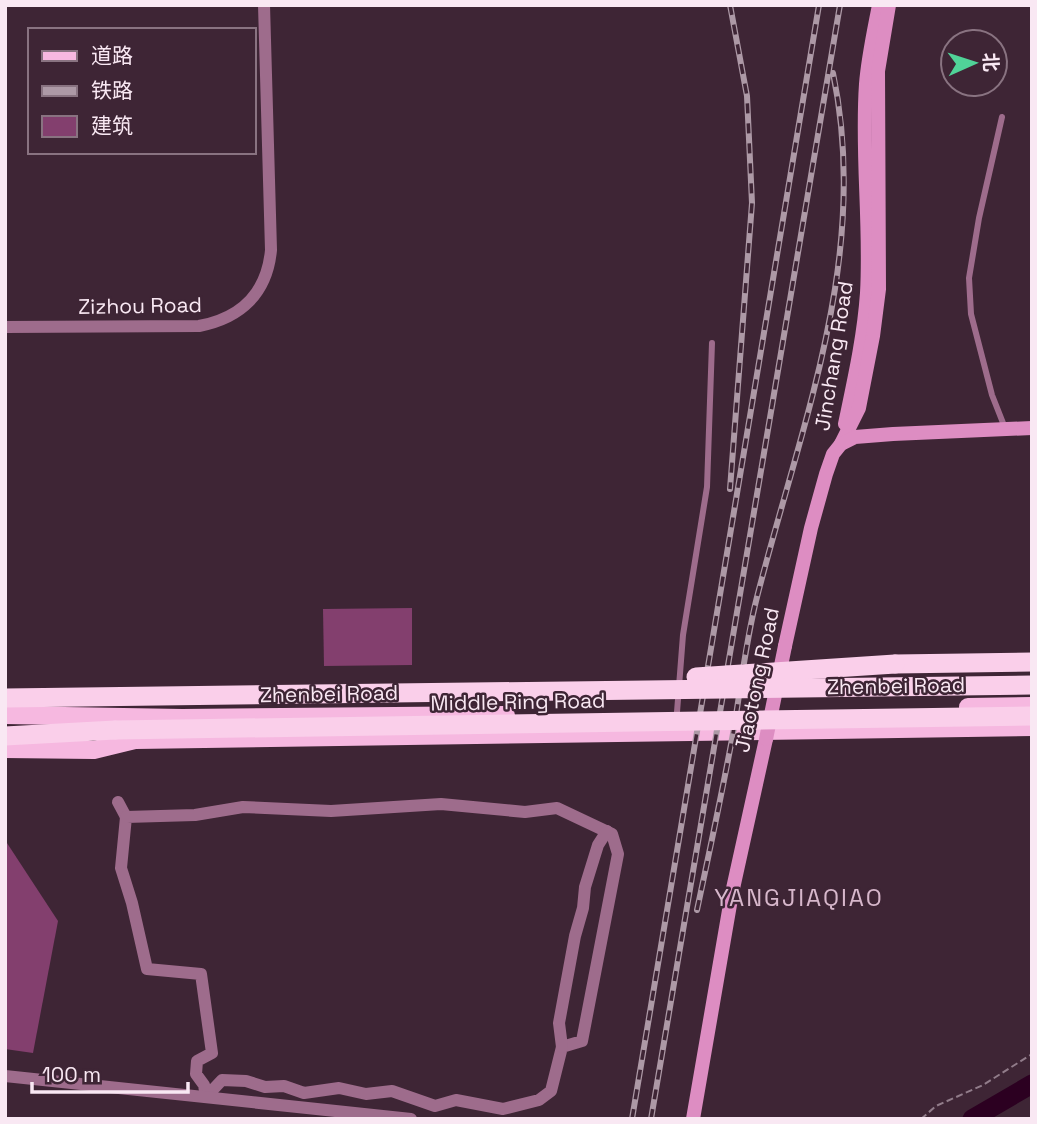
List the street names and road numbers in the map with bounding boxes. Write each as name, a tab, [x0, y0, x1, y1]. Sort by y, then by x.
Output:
street label: Jinchang Road	[808, 279, 859, 433]
street label: Zizhou Road	[78, 291, 202, 320]
street label: Jiaotong Road	[728, 605, 785, 755]
street label: Zhenbei Road	[827, 671, 965, 700]
street label: Zhenbei Road	[260, 679, 398, 708]
street label: Middle Ring Road	[430, 686, 606, 717]

